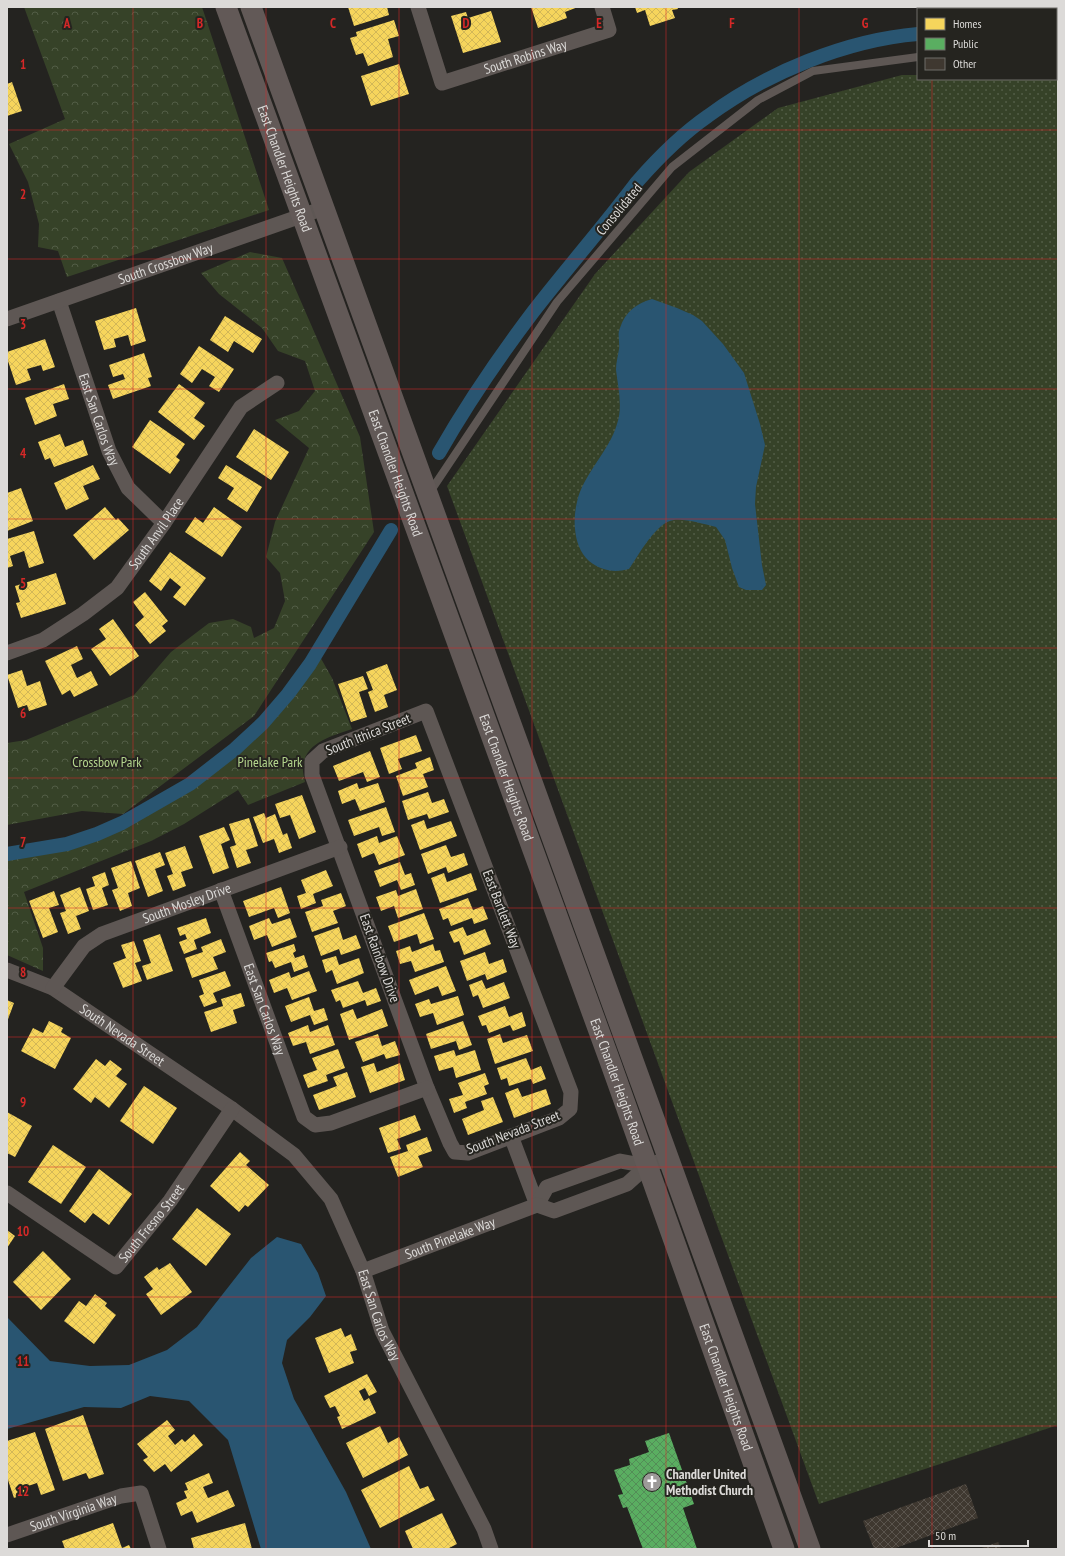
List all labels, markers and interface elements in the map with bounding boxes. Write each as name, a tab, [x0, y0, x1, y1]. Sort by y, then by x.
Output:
legend	[917, 8, 1057, 80]
text: A	[63, 15, 71, 32]
text: B	[197, 15, 203, 32]
text: C	[330, 15, 336, 32]
text: D	[463, 15, 470, 32]
text: E	[596, 15, 602, 32]
text: F	[729, 15, 735, 32]
text: G	[862, 15, 869, 32]
text: Homes	[953, 16, 981, 31]
street label: South Robins Way	[482, 35, 570, 78]
text: Public	[953, 36, 979, 51]
text: 1	[20, 56, 26, 73]
text: Other	[953, 56, 977, 71]
street label: East Chandler Heights Road	[254, 103, 316, 234]
street label: Consolidated	[592, 179, 646, 239]
text: 2	[20, 186, 26, 203]
street label: South Crossbow Way	[116, 238, 216, 288]
text: 3	[20, 316, 26, 333]
street label: East San Carlos Way	[75, 371, 124, 469]
street label: East Chandler Heights Road	[364, 407, 427, 539]
text: 4	[20, 445, 27, 462]
street label: South Anvil Place	[124, 494, 188, 573]
text: 5	[20, 575, 26, 592]
text: 6	[20, 705, 26, 722]
street label: South Ithica Street	[323, 709, 413, 759]
street label: East Chandler Heights Road	[475, 712, 538, 843]
park label: Crossbow Park	[72, 753, 142, 771]
park label: Pinelake Park	[238, 753, 303, 771]
text: 7	[20, 834, 26, 851]
street label: East Bartlett Way	[479, 867, 525, 951]
street label: South Mosley Drive	[140, 879, 234, 927]
street label: East Rainbow Drive	[356, 911, 404, 1005]
street label: East San Carlos Way	[240, 961, 290, 1058]
text: 8	[20, 964, 26, 981]
street label: South Nevada Street	[76, 1000, 168, 1070]
street label: East Chandler Heights Road	[586, 1016, 648, 1148]
text: 9	[20, 1094, 26, 1111]
street label: South Nevada Street	[464, 1106, 562, 1158]
street label: South Fresno Street	[114, 1180, 188, 1266]
street label: South Pinelake Way	[402, 1212, 498, 1263]
text: 10	[17, 1223, 29, 1240]
street label: East San Carlos Way	[354, 1267, 405, 1364]
street label: East Chandler Heights Road	[695, 1321, 757, 1453]
text: 11	[17, 1353, 29, 1370]
place label: Chandler United Methodist Church	[666, 1465, 753, 1499]
church icon: Chandler United Methodist Church	[641, 1471, 663, 1493]
text: 12	[17, 1483, 29, 1500]
street label: South Virginia Way	[27, 1489, 120, 1536]
scale bar	[929, 1522, 1028, 1548]
text: 50 m	[935, 1528, 956, 1543]

